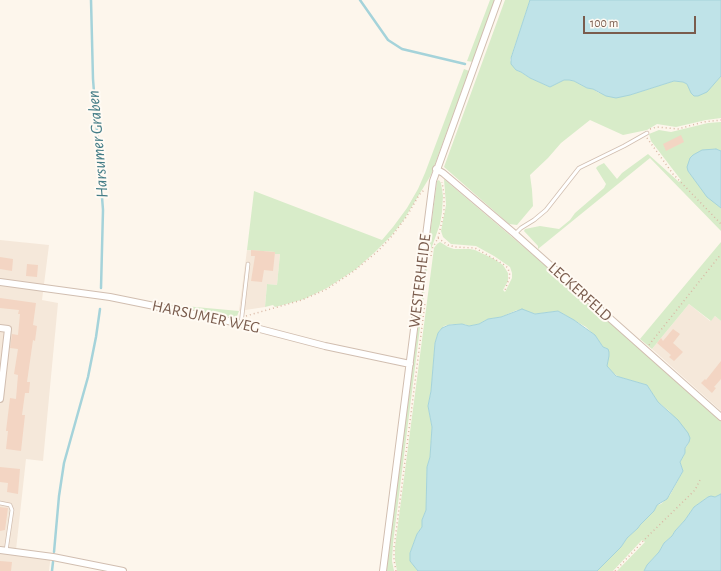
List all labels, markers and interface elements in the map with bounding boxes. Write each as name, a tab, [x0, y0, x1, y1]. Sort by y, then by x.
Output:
scale bar	[585, 8, 698, 34]
text: 100 m	[590, 17, 618, 29]
water label: Harsumer Graben	[83, 89, 113, 199]
street label: WESTERHEIDE	[405, 233, 435, 329]
street label: LECKERFELD	[544, 258, 616, 326]
street label: HARSUMER WEG	[150, 296, 262, 338]

